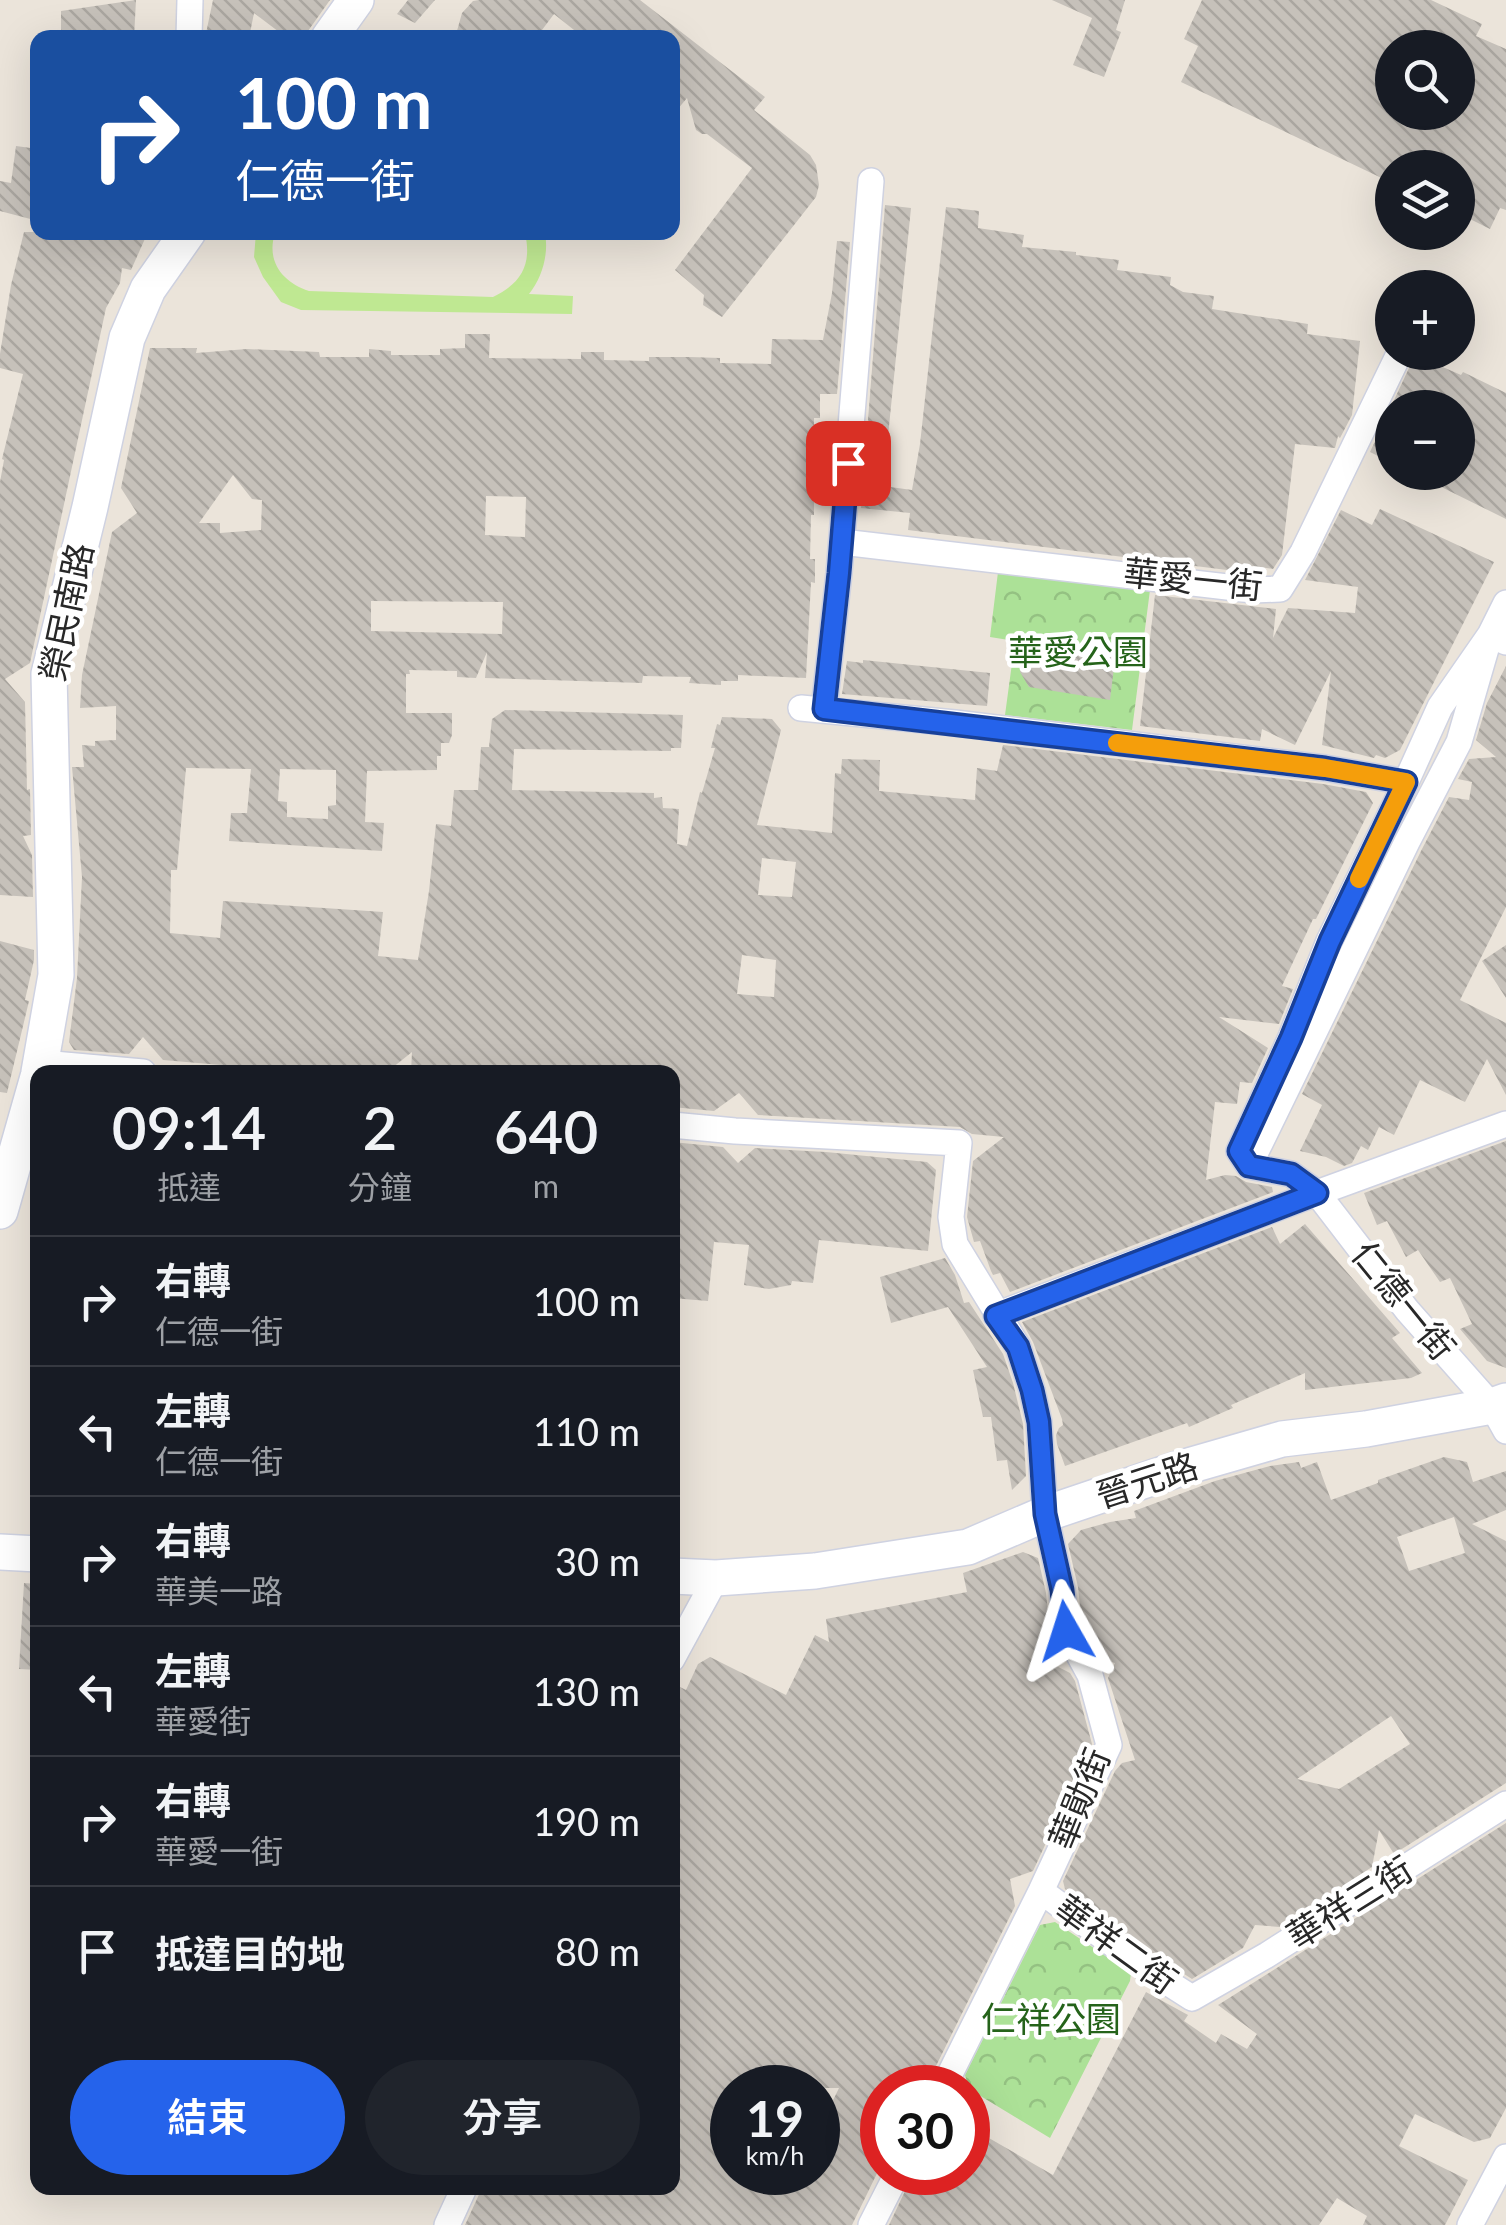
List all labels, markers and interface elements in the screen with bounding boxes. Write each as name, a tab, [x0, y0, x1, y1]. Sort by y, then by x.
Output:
map controls	[1375, 30, 1475, 490]
button: search	[1375, 30, 1475, 130]
text: 100 m	[235, 60, 432, 144]
icon: right	[70, 70, 200, 200]
button: layers	[1375, 150, 1475, 250]
text: 仁德一街	[235, 153, 415, 207]
button: +	[1375, 270, 1475, 370]
button: −	[1375, 390, 1475, 490]
pin	[806, 421, 891, 506]
icon: arrive	[821, 436, 876, 491]
street label: 榮民南路	[30, 539, 100, 684]
street label: 華愛一街	[1121, 550, 1265, 606]
park label: 華愛公園	[1008, 630, 1148, 672]
text: 09:14	[112, 1091, 266, 1163]
text: 2	[363, 1091, 397, 1163]
text: 640	[494, 1095, 598, 1167]
text: m	[533, 1166, 559, 1205]
text: 抵達	[157, 1167, 221, 1206]
text: 分鐘	[348, 1167, 412, 1206]
street label: 仁德一街	[1344, 1232, 1465, 1367]
text: 右轉	[155, 1257, 231, 1303]
icon: right	[70, 1274, 125, 1329]
text: 100 m	[533, 1278, 640, 1324]
text: 仁德一街	[155, 1311, 283, 1350]
text: 左轉	[155, 1387, 231, 1433]
icon: left	[70, 1404, 125, 1459]
text: 110 m	[533, 1408, 640, 1454]
text: 仁德一街	[155, 1441, 283, 1480]
street label: 晉元路	[1090, 1443, 1203, 1515]
text: 右轉	[155, 1517, 231, 1563]
icon: right	[70, 1534, 125, 1589]
text: 30 m	[555, 1538, 640, 1584]
text: 華美一路	[155, 1571, 283, 1610]
position arrow	[1014, 1579, 1118, 1683]
text: 左轉	[155, 1647, 231, 1693]
icon: left	[70, 1664, 125, 1719]
text: 130 m	[533, 1668, 640, 1714]
text: 華愛街	[155, 1701, 251, 1740]
street label: 華勛街	[1039, 1742, 1117, 1855]
text: 右轉	[155, 1777, 231, 1823]
icon: right	[70, 1794, 125, 1849]
text: 190 m	[533, 1798, 640, 1844]
text: 華愛一街	[155, 1831, 283, 1870]
street label: 華祥三街	[1278, 1846, 1419, 1956]
street label: 華祥二街	[1048, 1885, 1186, 2002]
icon: arrive	[70, 1924, 125, 1979]
text: 80 m	[555, 1928, 640, 1974]
text: 抵達目的地	[155, 1930, 345, 1976]
park label: 仁祥公園	[981, 1997, 1121, 2039]
button: 結束	[70, 2060, 345, 2175]
button: 分享	[365, 2060, 640, 2175]
speed limit sign: 30	[860, 2065, 990, 2195]
text: 19	[746, 2088, 804, 2148]
text: km/h	[746, 2140, 804, 2170]

